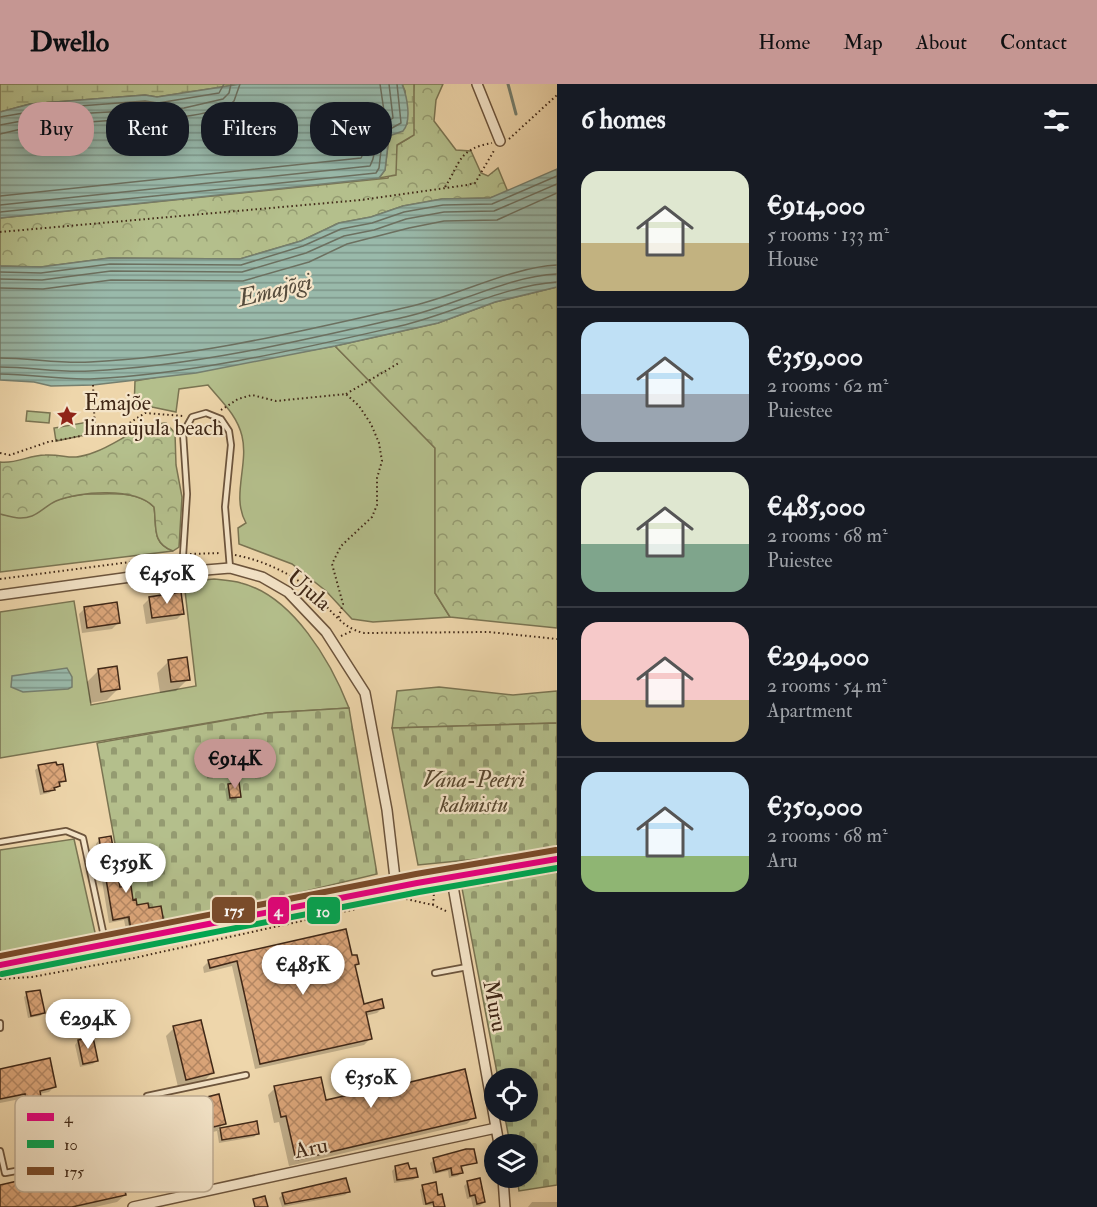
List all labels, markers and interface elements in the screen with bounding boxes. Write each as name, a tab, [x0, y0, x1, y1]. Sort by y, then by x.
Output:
text: Dwello	[30, 25, 109, 60]
text: Home	[758, 29, 810, 56]
text: Map	[843, 29, 883, 56]
text: About	[916, 29, 967, 56]
text: Contact	[1000, 29, 1067, 56]
chip: Buy	[18, 102, 94, 156]
chip: Rent	[106, 102, 189, 156]
chip: Filters	[201, 102, 298, 156]
chip: New	[310, 102, 392, 156]
text: 6 homes	[581, 104, 666, 136]
icon: filters	[1040, 104, 1073, 137]
text: €914,000	[767, 190, 865, 222]
icon: home	[629, 195, 701, 267]
text: 5 rooms · 133 m²	[767, 222, 889, 247]
text: House	[767, 247, 818, 272]
water label: Emajõgi	[233, 266, 316, 315]
text: €359,000	[767, 341, 863, 373]
icon: home	[629, 346, 701, 418]
text: 2 rooms · 62 m²	[767, 373, 888, 398]
place label: Emajõe linnaujula beach	[84, 389, 224, 442]
text: Puiestee	[767, 398, 833, 423]
place icon: Emajõe linnaujula beach	[55, 404, 79, 428]
text: €485,000	[767, 491, 866, 523]
icon: home	[629, 496, 701, 568]
text: 2 rooms · 68 m²	[767, 523, 888, 548]
text: Puiestee	[767, 548, 833, 573]
pin: €450K	[125, 554, 209, 605]
text: €450K	[139, 561, 195, 586]
street label: Ujula	[281, 563, 338, 617]
text: €294,000	[767, 641, 869, 673]
icon: home	[629, 646, 701, 718]
text: 2 rooms · 54 m²	[767, 673, 887, 698]
text: Apartment	[767, 698, 852, 723]
pin: €914K	[193, 739, 277, 790]
text: €914K	[208, 746, 262, 771]
park label: Vana-Peetri kalmistu	[423, 766, 525, 819]
text: €350,000	[767, 791, 863, 823]
icon: home	[629, 796, 701, 868]
text: 2 rooms · 68 m²	[767, 823, 888, 848]
pin: €359K	[84, 843, 168, 894]
text: Aru	[767, 848, 798, 873]
text: €359K	[100, 850, 152, 875]
line badge: 175	[211, 896, 256, 924]
line badge: 4	[267, 896, 290, 925]
line badge: 10	[306, 896, 341, 925]
text: 175	[224, 901, 245, 921]
text: 4	[273, 901, 284, 921]
text: 10	[316, 902, 330, 922]
pin: €485K	[261, 945, 345, 996]
text: €485K	[276, 952, 330, 977]
street label: Muru	[476, 978, 514, 1034]
pin: €294K	[46, 999, 130, 1050]
text: €294K	[60, 1006, 116, 1031]
pin: €350K	[329, 1058, 413, 1109]
text: €350K	[345, 1065, 397, 1090]
map controls	[484, 1068, 538, 1188]
button: locate	[484, 1068, 538, 1122]
legend	[15, 1096, 213, 1192]
text: 4	[64, 1108, 74, 1128]
street label: Aru	[291, 1131, 330, 1165]
button: layers	[484, 1134, 538, 1188]
text: 10	[64, 1135, 78, 1155]
text: 175	[64, 1162, 84, 1182]

